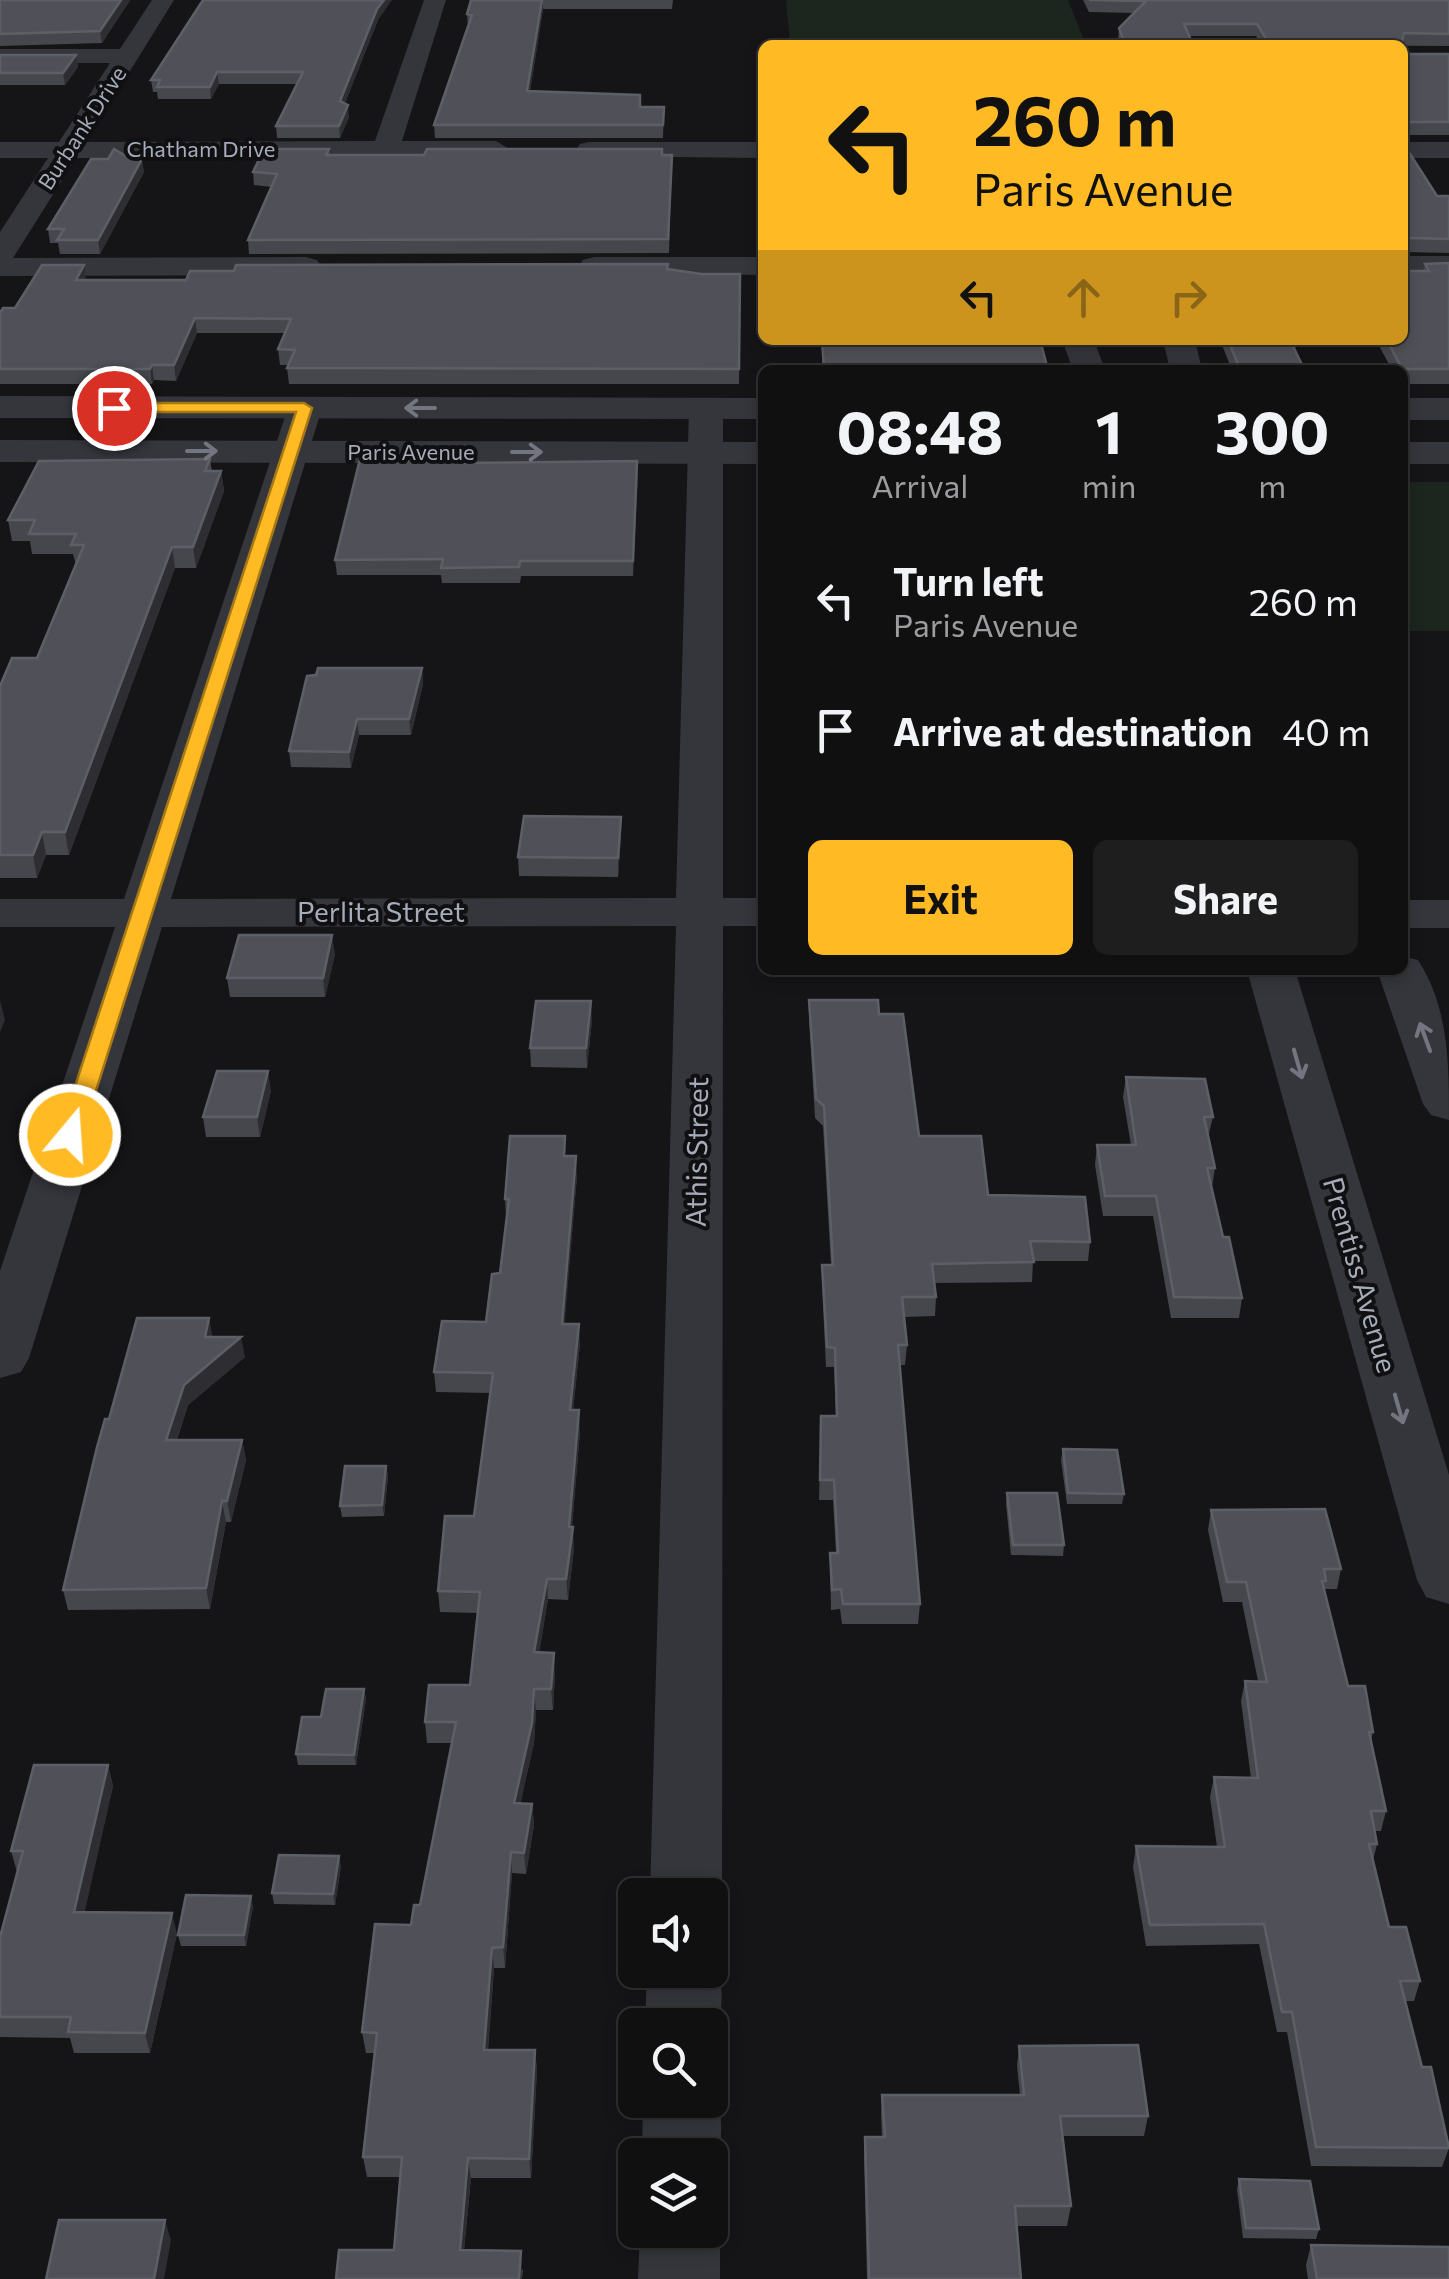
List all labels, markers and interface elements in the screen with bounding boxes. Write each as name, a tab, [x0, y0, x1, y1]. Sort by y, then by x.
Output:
street label: Burbank Drive	[32, 61, 131, 194]
text: 260 m	[973, 75, 1177, 160]
icon: left	[808, 80, 938, 210]
street label: Chatham Drive	[127, 135, 275, 162]
text: Paris Avenue	[973, 160, 1233, 215]
icon: left	[951, 270, 1006, 325]
icon: ahead	[1056, 270, 1111, 325]
icon: right	[1161, 270, 1216, 325]
pin	[72, 366, 157, 451]
icon: arrive	[87, 381, 142, 436]
text: 08:48	[837, 393, 1003, 466]
text: 1	[1095, 393, 1123, 466]
text: 300	[1215, 393, 1329, 466]
one-way arrow	[405, 398, 438, 418]
street label: Paris Avenue	[347, 438, 475, 465]
one-way arrow	[186, 442, 218, 460]
one-way arrow	[510, 442, 543, 462]
text: Arrival	[871, 465, 968, 505]
text: min	[1082, 465, 1136, 505]
text: m	[1258, 465, 1286, 505]
text: Turn left	[893, 557, 1044, 604]
icon: left	[808, 573, 863, 628]
text: 260 m	[1249, 577, 1358, 624]
text: Paris Avenue	[893, 604, 1078, 644]
icon: arrive	[808, 703, 863, 758]
text: Arrive at destination	[893, 707, 1252, 754]
text: 40 m	[1282, 707, 1370, 754]
button: Exit	[808, 840, 1073, 955]
button: Share	[1093, 840, 1358, 955]
street label: Perlita Street	[297, 894, 465, 928]
one-way arrow	[1415, 1022, 1433, 1053]
one-way arrow	[1290, 1047, 1309, 1079]
street label: Athis Street	[678, 1077, 714, 1227]
position arrow	[18, 1083, 122, 1187]
street label: Prentiss Avenue	[1317, 1173, 1405, 1376]
one-way arrow	[1391, 1393, 1409, 1424]
map controls	[618, 1878, 728, 2248]
button: sound	[618, 1878, 728, 1988]
button: search	[618, 2008, 728, 2118]
button: layers	[618, 2138, 728, 2248]

